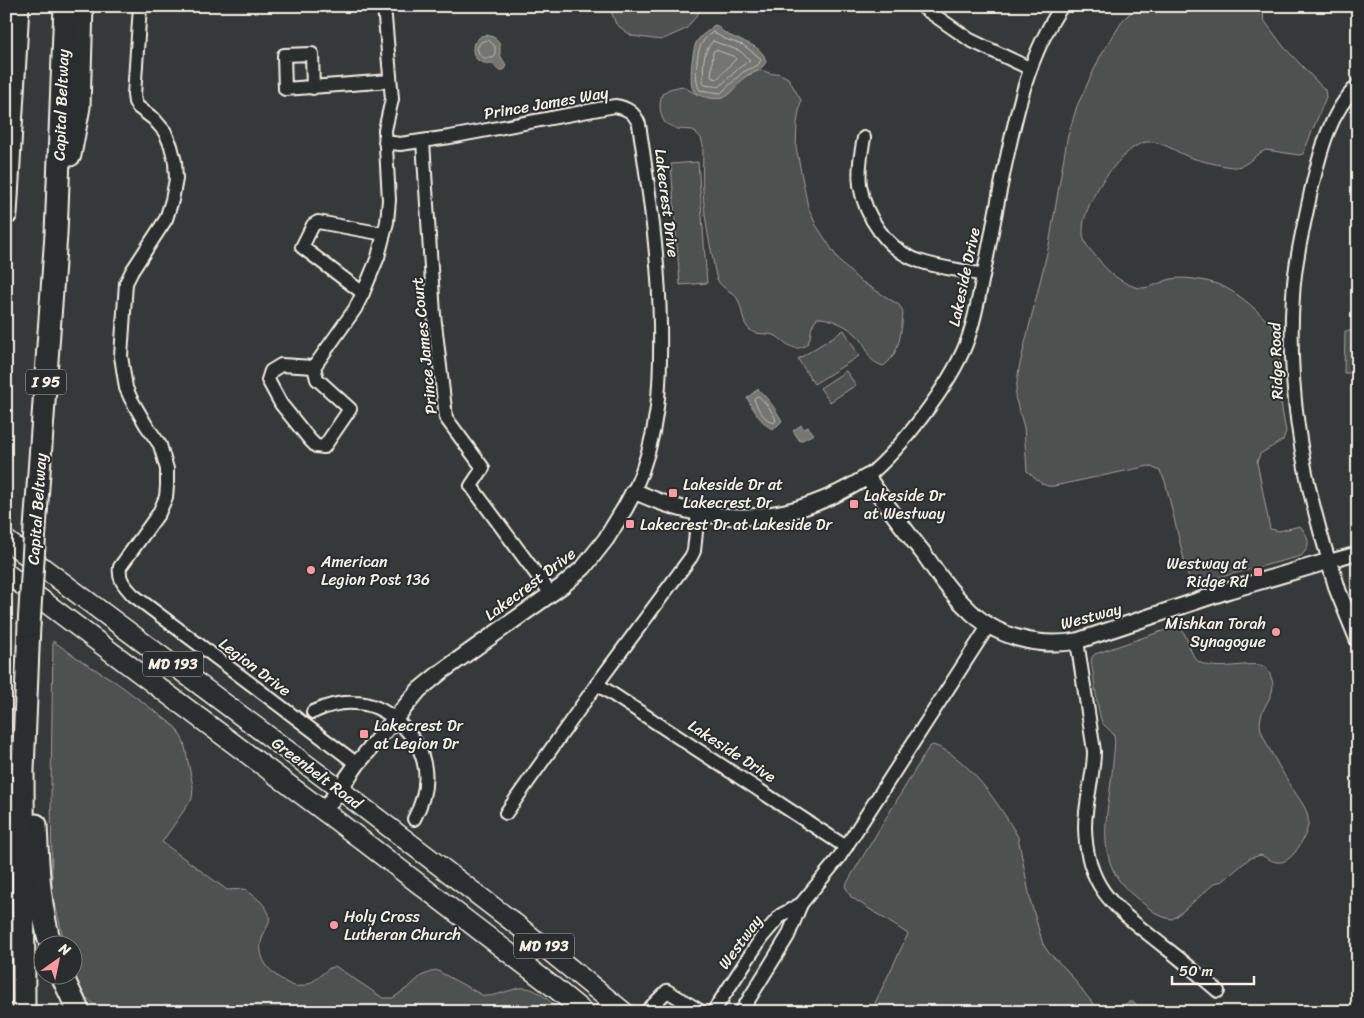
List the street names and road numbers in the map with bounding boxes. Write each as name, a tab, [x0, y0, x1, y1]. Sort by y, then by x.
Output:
street label: Capital Beltway	[45, 48, 77, 161]
street label: Prince James Way	[481, 78, 611, 128]
street label: Lakecrest Drive	[646, 147, 688, 259]
street label: Lakeside Drive	[939, 225, 989, 329]
street label: Prince James Court	[402, 276, 446, 416]
street label: Ridge Road	[1260, 320, 1292, 400]
road number: I 95	[26, 370, 66, 394]
street label: Capital Beltway	[19, 451, 55, 566]
street label: Lakecrest Drive	[478, 540, 582, 628]
street label: Westway	[1057, 594, 1126, 638]
street label: Legion Drive	[212, 630, 298, 704]
road number: MD 193	[143, 652, 203, 676]
street label: Lakeside Drive	[682, 711, 782, 791]
street label: Greenbelt Road	[265, 729, 370, 818]
street label: Westway	[710, 908, 770, 976]
road number: MD 193	[514, 934, 574, 958]

